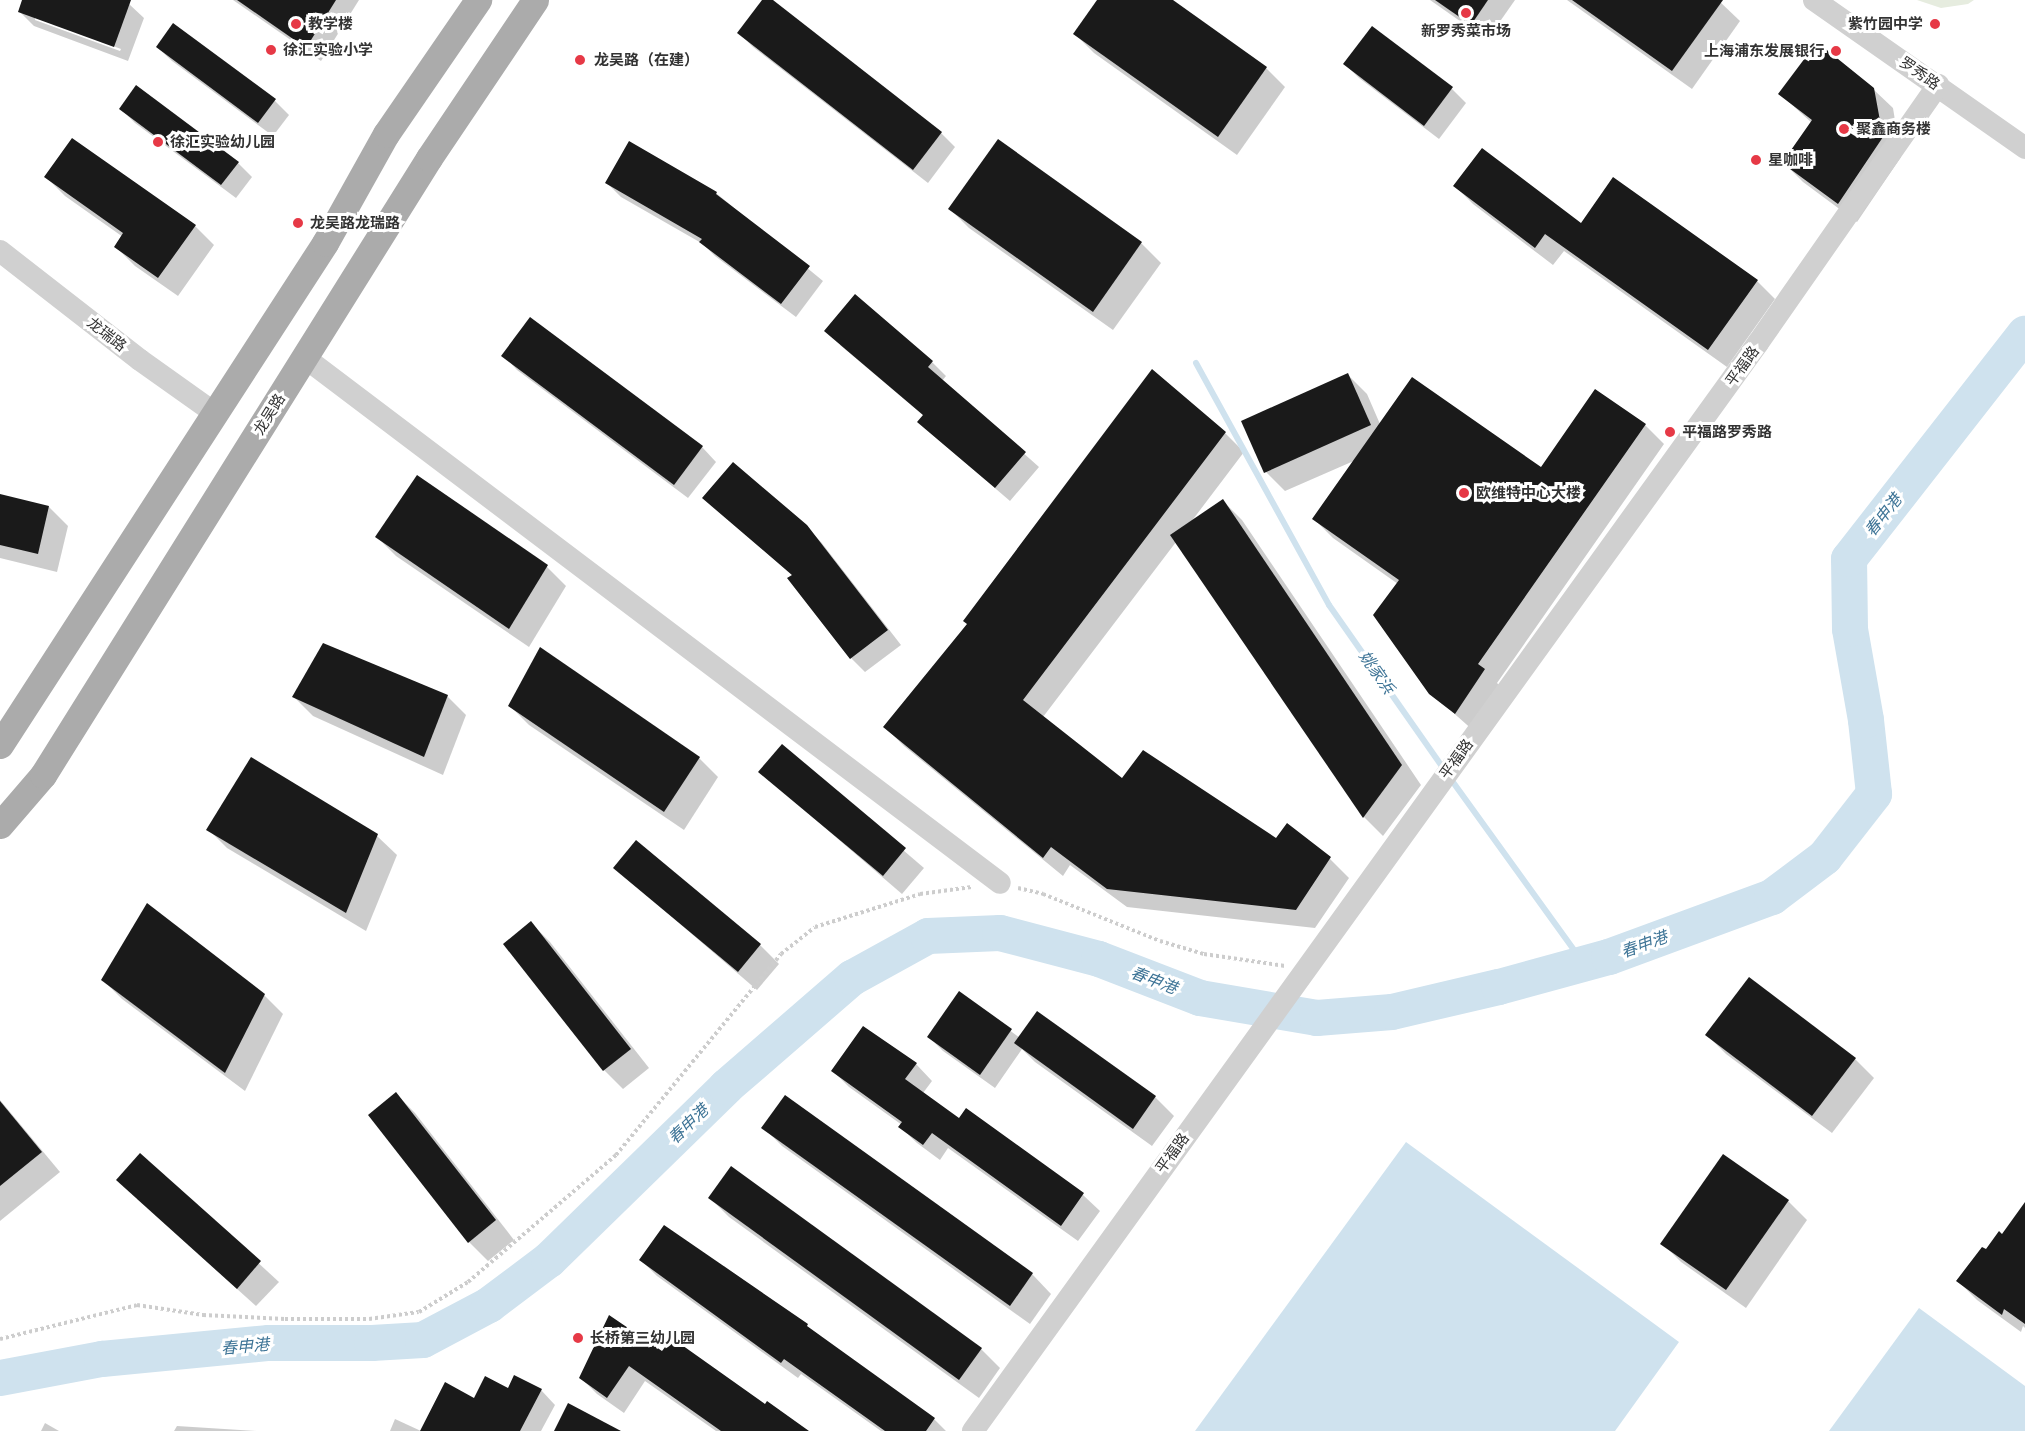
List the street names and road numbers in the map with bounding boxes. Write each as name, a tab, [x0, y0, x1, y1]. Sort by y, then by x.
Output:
street label: 罗秀路	[1896, 53, 1944, 93]
street label: 龙瑞路	[84, 313, 130, 355]
street label: 平福路	[1721, 343, 1763, 389]
street label: 龙吴路	[249, 390, 289, 438]
street label: 平福路	[1435, 736, 1477, 782]
street label: 平福路	[1151, 1130, 1193, 1176]

